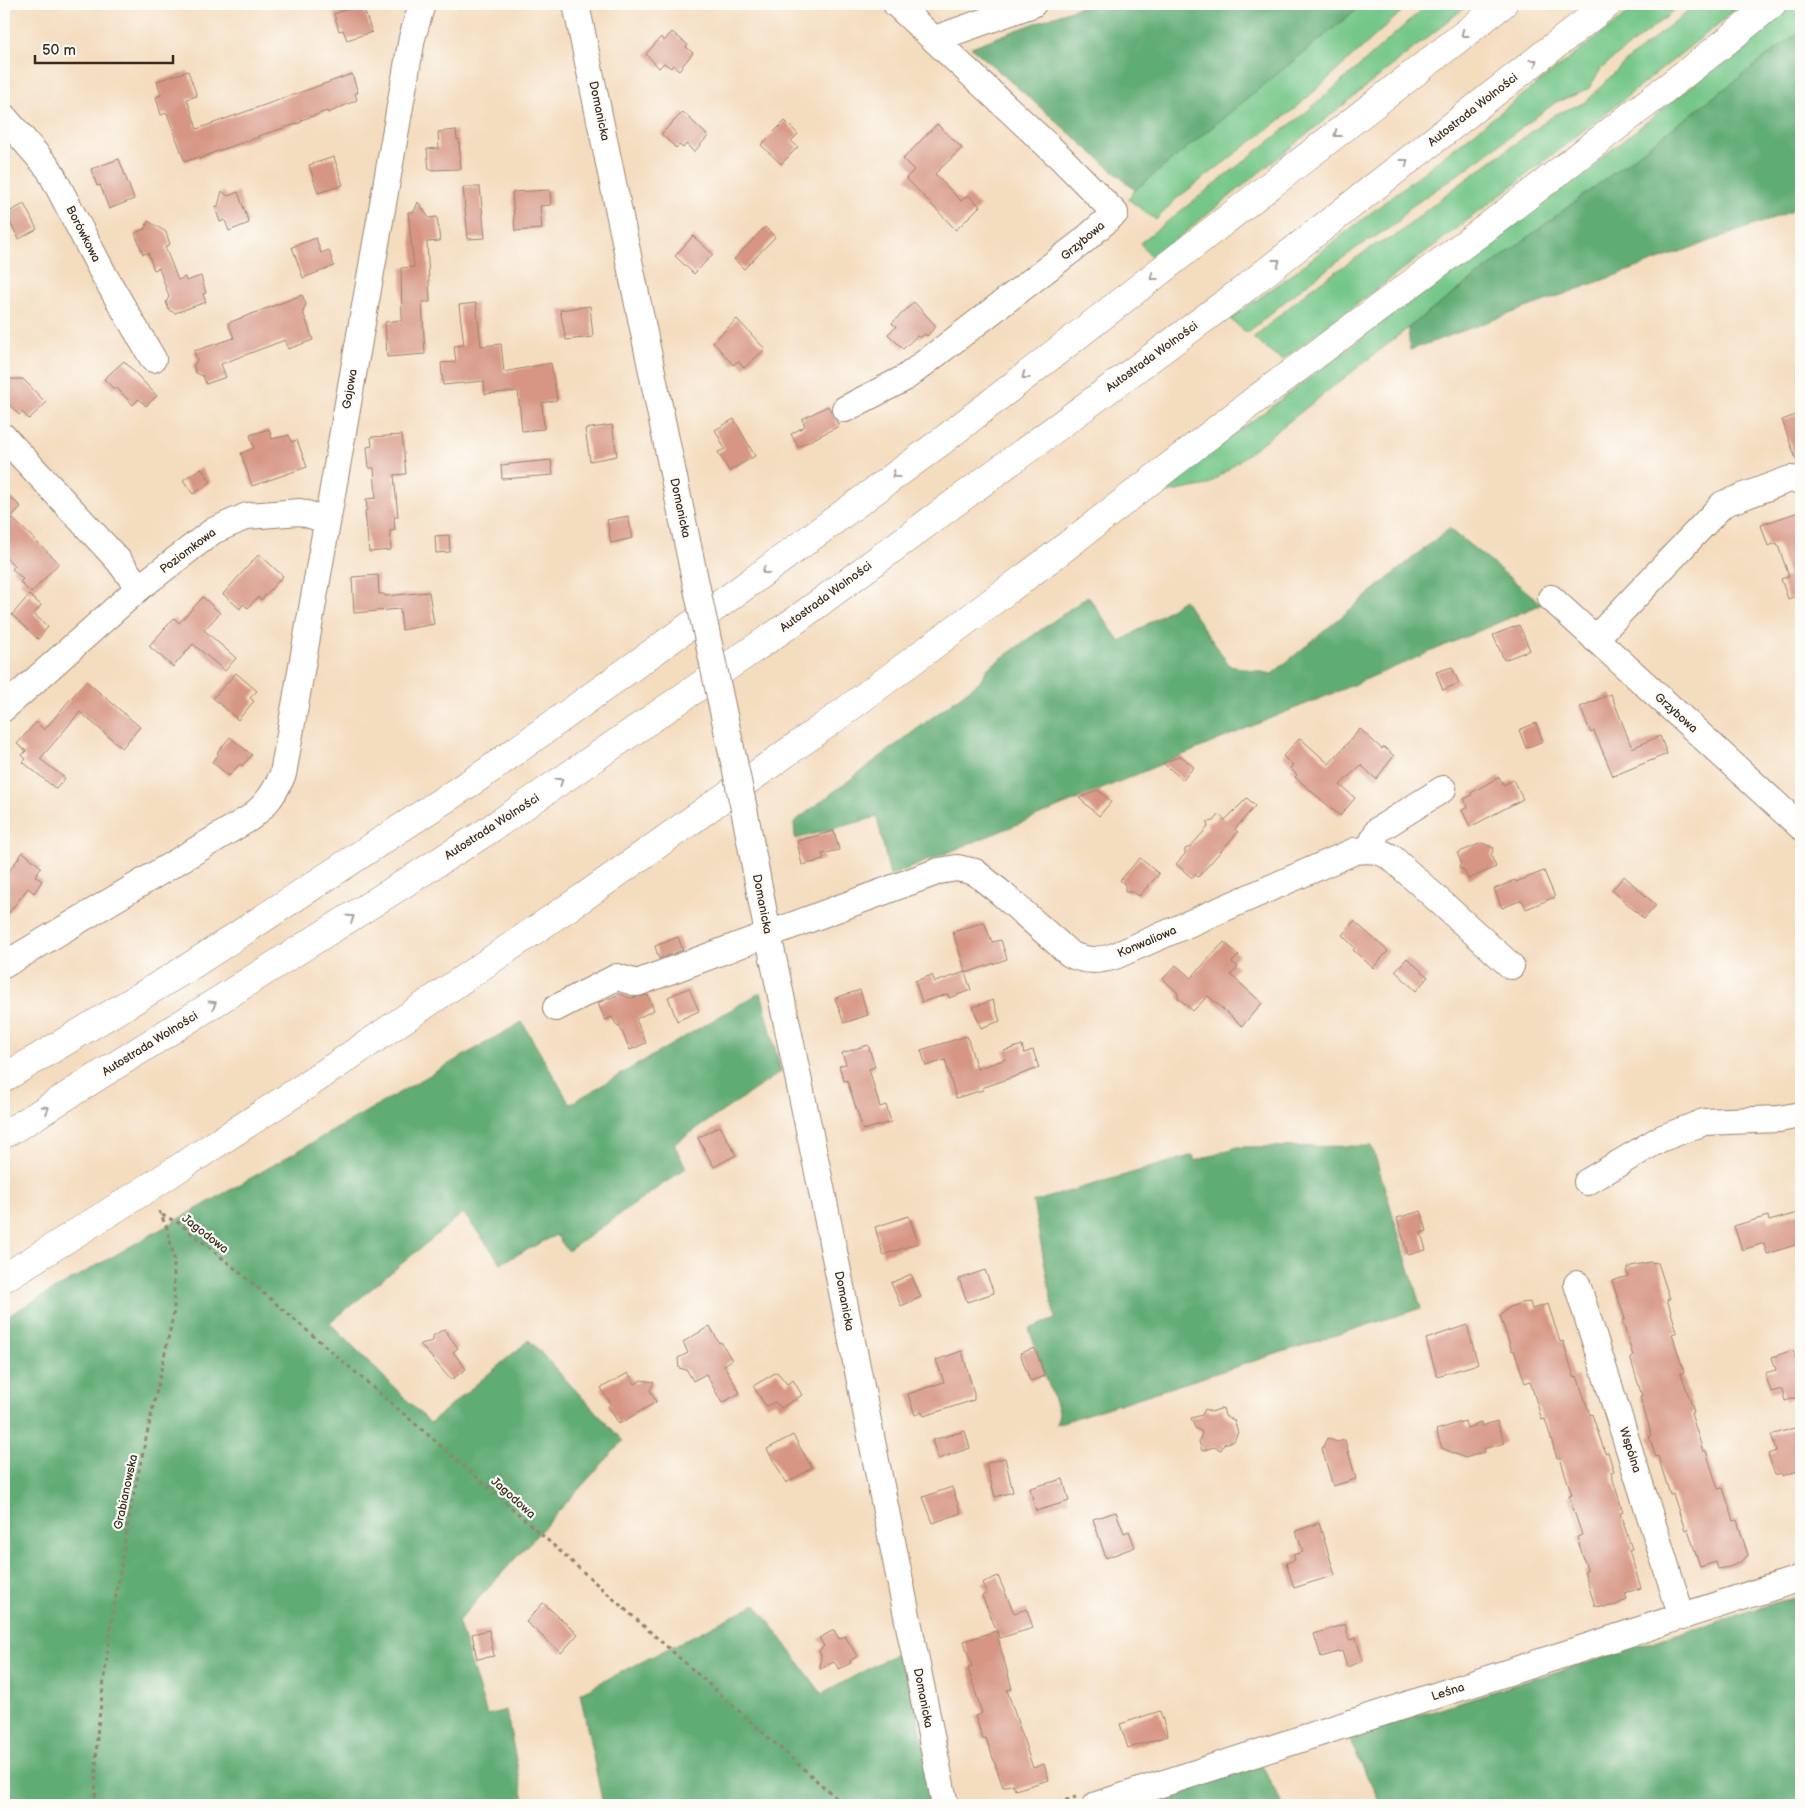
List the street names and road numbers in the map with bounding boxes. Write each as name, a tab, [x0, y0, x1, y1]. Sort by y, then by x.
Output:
street label: Autostrada Wolności	[1425, 70, 1521, 150]
street label: Domanicka	[585, 80, 613, 142]
street label: Borówkowa	[62, 203, 104, 265]
street label: Grzybowa	[1058, 218, 1108, 264]
street label: Autostrada Wolności	[1103, 318, 1201, 395]
street label: Gajowa	[339, 368, 361, 410]
street label: Domanicka	[666, 477, 694, 539]
street label: Poziomkowa	[157, 525, 219, 577]
street label: Autostrada Wolności	[777, 558, 875, 635]
street label: Grzybowa	[1651, 690, 1701, 736]
street label: Autostrada Wolności	[442, 791, 542, 863]
street label: Domanicka	[749, 873, 775, 935]
street label: Konwaliowa	[1115, 923, 1179, 961]
street label: Autostrada Wolności	[99, 1008, 201, 1080]
street label: Jagodowa	[179, 1211, 231, 1257]
street label: Domanicka	[831, 1270, 857, 1332]
street label: Wspólna	[1616, 1425, 1644, 1475]
street label: Grabianowska	[111, 1453, 141, 1531]
street label: Jagodowa	[488, 1474, 539, 1522]
street label: Domanicka	[910, 1667, 936, 1729]
street label: Leśna	[1430, 1680, 1467, 1704]

